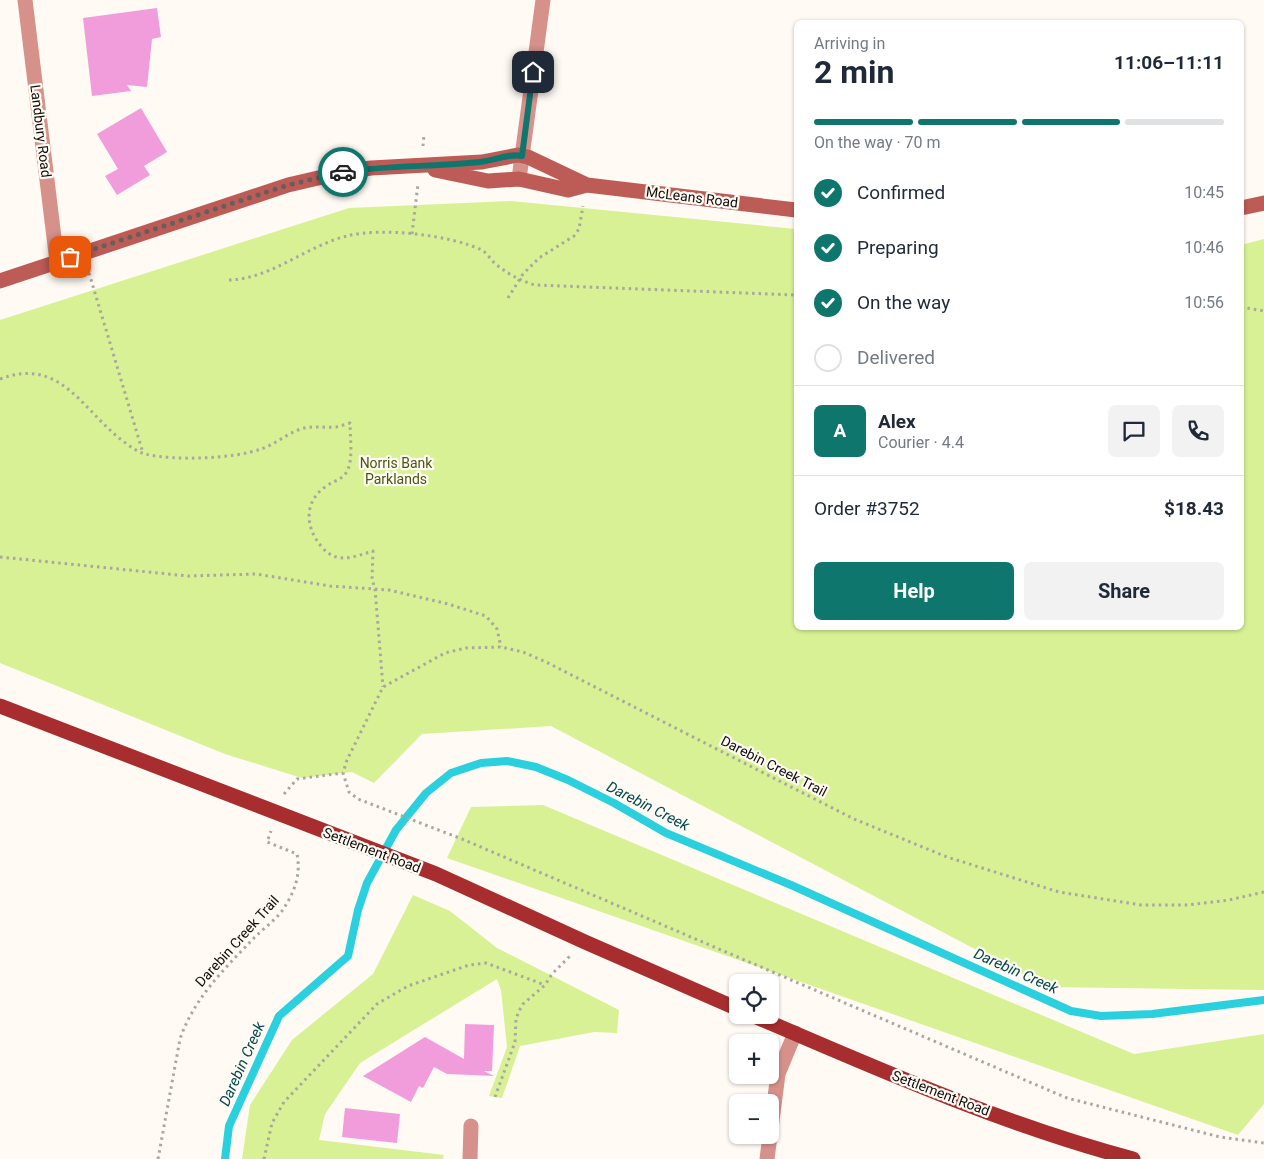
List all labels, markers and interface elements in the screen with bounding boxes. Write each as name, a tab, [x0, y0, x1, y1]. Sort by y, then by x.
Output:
text: Arriving in	[814, 34, 885, 53]
pin	[512, 51, 554, 93]
text: 11:06–11:11	[1114, 51, 1224, 74]
text: 2 min	[814, 53, 894, 91]
icon: home	[519, 58, 547, 86]
street label: Landbury Road	[27, 84, 55, 178]
text: On the way · 70 m	[814, 133, 941, 152]
courier	[318, 147, 368, 197]
icon: car	[329, 158, 357, 186]
icon: check	[814, 179, 842, 207]
text: Confirmed	[857, 181, 945, 204]
street label: McLeans Road	[645, 183, 739, 211]
text: 10:45	[1184, 183, 1224, 202]
icon: check	[814, 234, 842, 262]
pin	[49, 236, 91, 278]
text: Preparing	[857, 236, 939, 259]
text: 10:46	[1184, 238, 1224, 257]
icon: bag	[56, 243, 84, 271]
icon: check	[814, 289, 842, 317]
text: On the way	[857, 291, 950, 314]
text: 10:56	[1184, 293, 1224, 312]
text: Delivered	[857, 346, 935, 369]
button: chat	[1108, 405, 1160, 457]
button: phone	[1172, 405, 1224, 457]
text: Alex	[878, 410, 916, 433]
text: A	[834, 419, 846, 442]
text: Courier · 4.4	[878, 433, 964, 452]
park label: Norris Bank Parklands	[360, 455, 433, 487]
text: Order #3752	[814, 497, 920, 520]
text: $18.43	[1164, 497, 1224, 520]
button: Help	[814, 562, 1014, 620]
button: Share	[1024, 562, 1224, 620]
street label: Darebin Creek Trail	[718, 732, 830, 800]
water label: Darebin Creek	[604, 777, 693, 835]
street label: Settlement Road	[321, 824, 423, 876]
street label: Darebin Creek Trail	[192, 892, 282, 990]
water label: Darebin Creek	[971, 944, 1062, 998]
map controls	[729, 974, 779, 1144]
button: locate	[729, 974, 779, 1024]
water label: Darebin Creek	[215, 1018, 269, 1109]
button: +	[729, 1034, 779, 1084]
street label: Settlement Road	[890, 1067, 992, 1119]
button: −	[729, 1094, 779, 1144]

